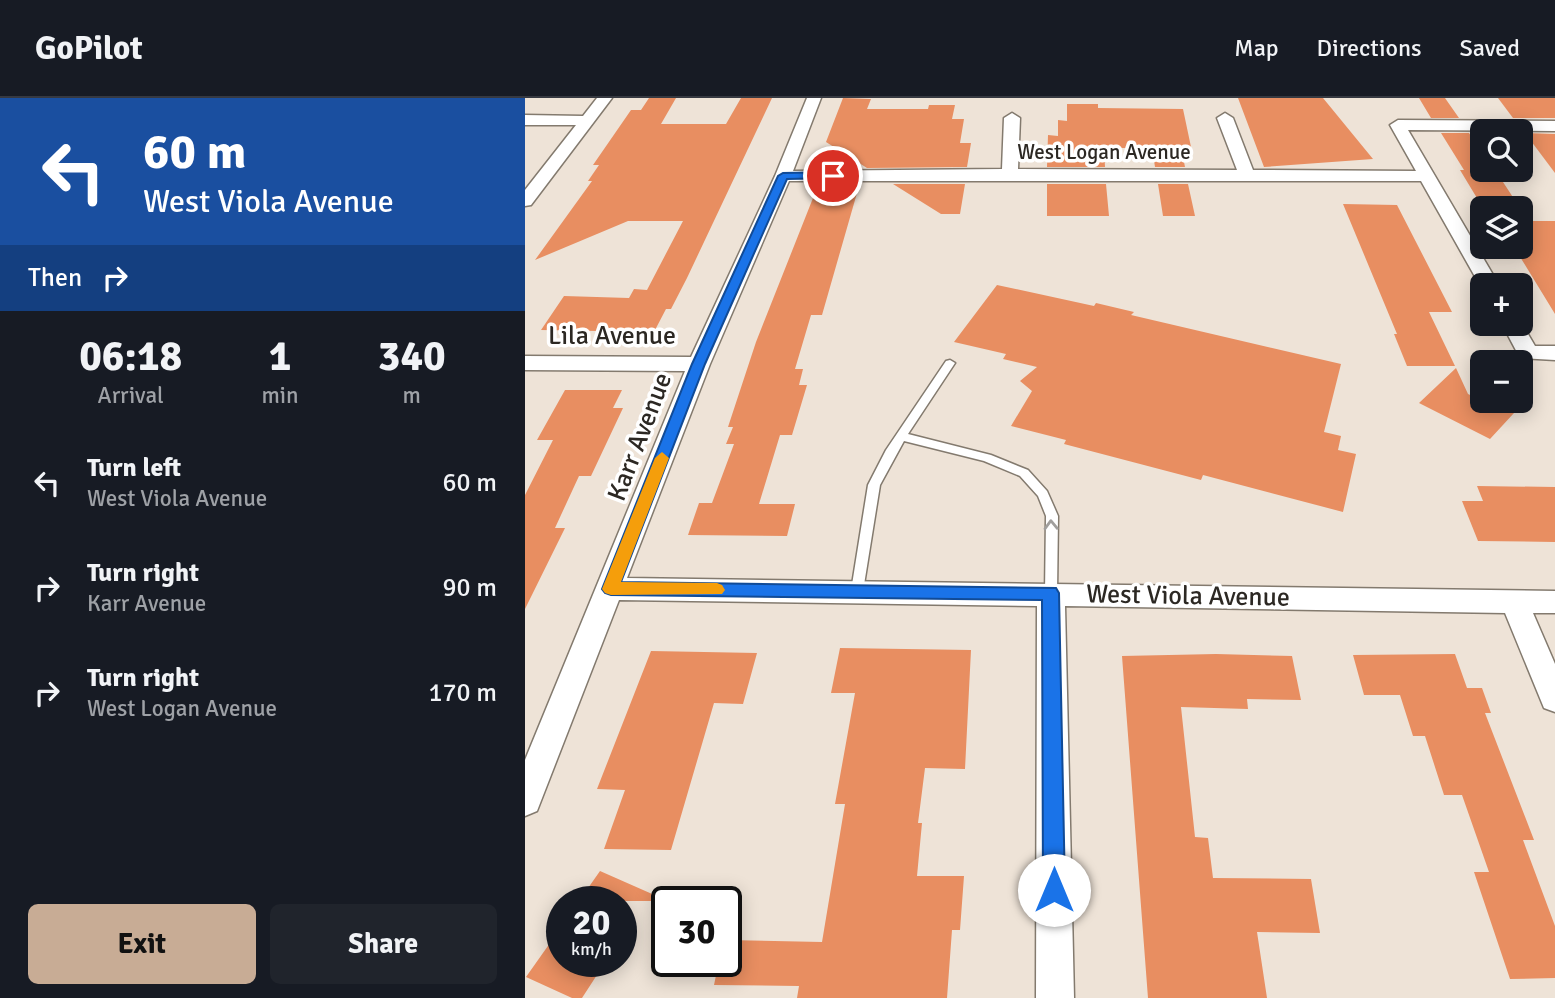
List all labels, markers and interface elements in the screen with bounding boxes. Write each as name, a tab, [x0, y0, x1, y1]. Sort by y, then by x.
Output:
text: GoPilot	[35, 28, 143, 69]
text: Map	[1234, 33, 1279, 63]
text: Directions	[1317, 33, 1422, 63]
text: Saved	[1460, 33, 1520, 63]
map controls	[1470, 119, 1533, 413]
button: search	[1470, 119, 1533, 182]
text: 60 m	[143, 122, 246, 182]
icon: left	[28, 126, 119, 217]
street label: West Logan Avenue	[1017, 139, 1191, 165]
pin	[803, 146, 863, 206]
icon: arrive	[814, 157, 852, 195]
text: West Viola Avenue	[143, 182, 394, 221]
button: layers	[1470, 196, 1533, 259]
icon: right	[96, 259, 134, 297]
text: Then	[28, 262, 82, 294]
button: +	[1470, 273, 1533, 336]
street label: Lila Avenue	[548, 320, 676, 352]
text: 06:18	[79, 331, 182, 382]
text: 1	[269, 331, 291, 382]
text: 340	[378, 331, 446, 382]
button: −	[1470, 350, 1533, 413]
street label: Karr Avenue	[601, 368, 679, 506]
text: Arrival	[98, 381, 164, 410]
text: min	[261, 381, 299, 410]
text: m	[403, 381, 421, 410]
text: Turn left	[87, 452, 181, 484]
icon: left	[28, 464, 66, 502]
text: 60 m	[442, 467, 497, 499]
text: West Viola Avenue	[87, 484, 267, 513]
one-way arrow	[1043, 519, 1058, 530]
text: Turn right	[87, 557, 199, 589]
icon: right	[28, 569, 66, 607]
text: 90 m	[442, 572, 497, 604]
street label: West Viola Avenue	[1086, 578, 1290, 614]
text: Karr Avenue	[87, 589, 206, 618]
text: Turn right	[87, 662, 199, 694]
icon: right	[28, 674, 66, 712]
text: 170 m	[428, 677, 497, 709]
text: West Logan Avenue	[87, 694, 277, 723]
position arrow	[1017, 853, 1091, 927]
speed limit sign: 30	[651, 886, 742, 977]
text: 20	[573, 901, 610, 944]
button: Exit	[28, 904, 256, 984]
button: Share	[270, 904, 497, 984]
text: km/h	[571, 938, 612, 960]

